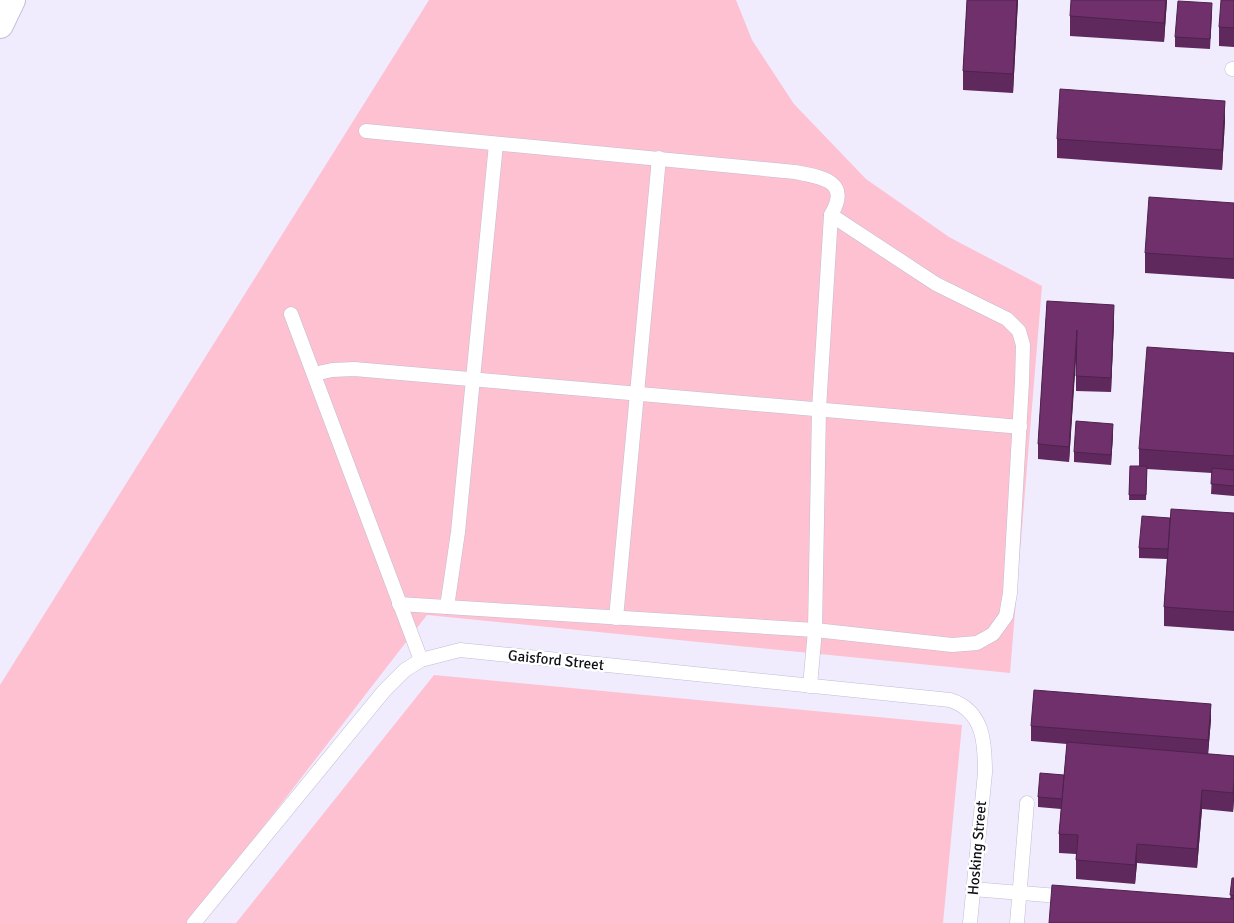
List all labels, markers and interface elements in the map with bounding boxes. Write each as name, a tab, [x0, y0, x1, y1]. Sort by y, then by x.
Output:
street label: Gaisford Street	[507, 646, 605, 674]
street label: Hosking Street	[964, 800, 990, 896]

